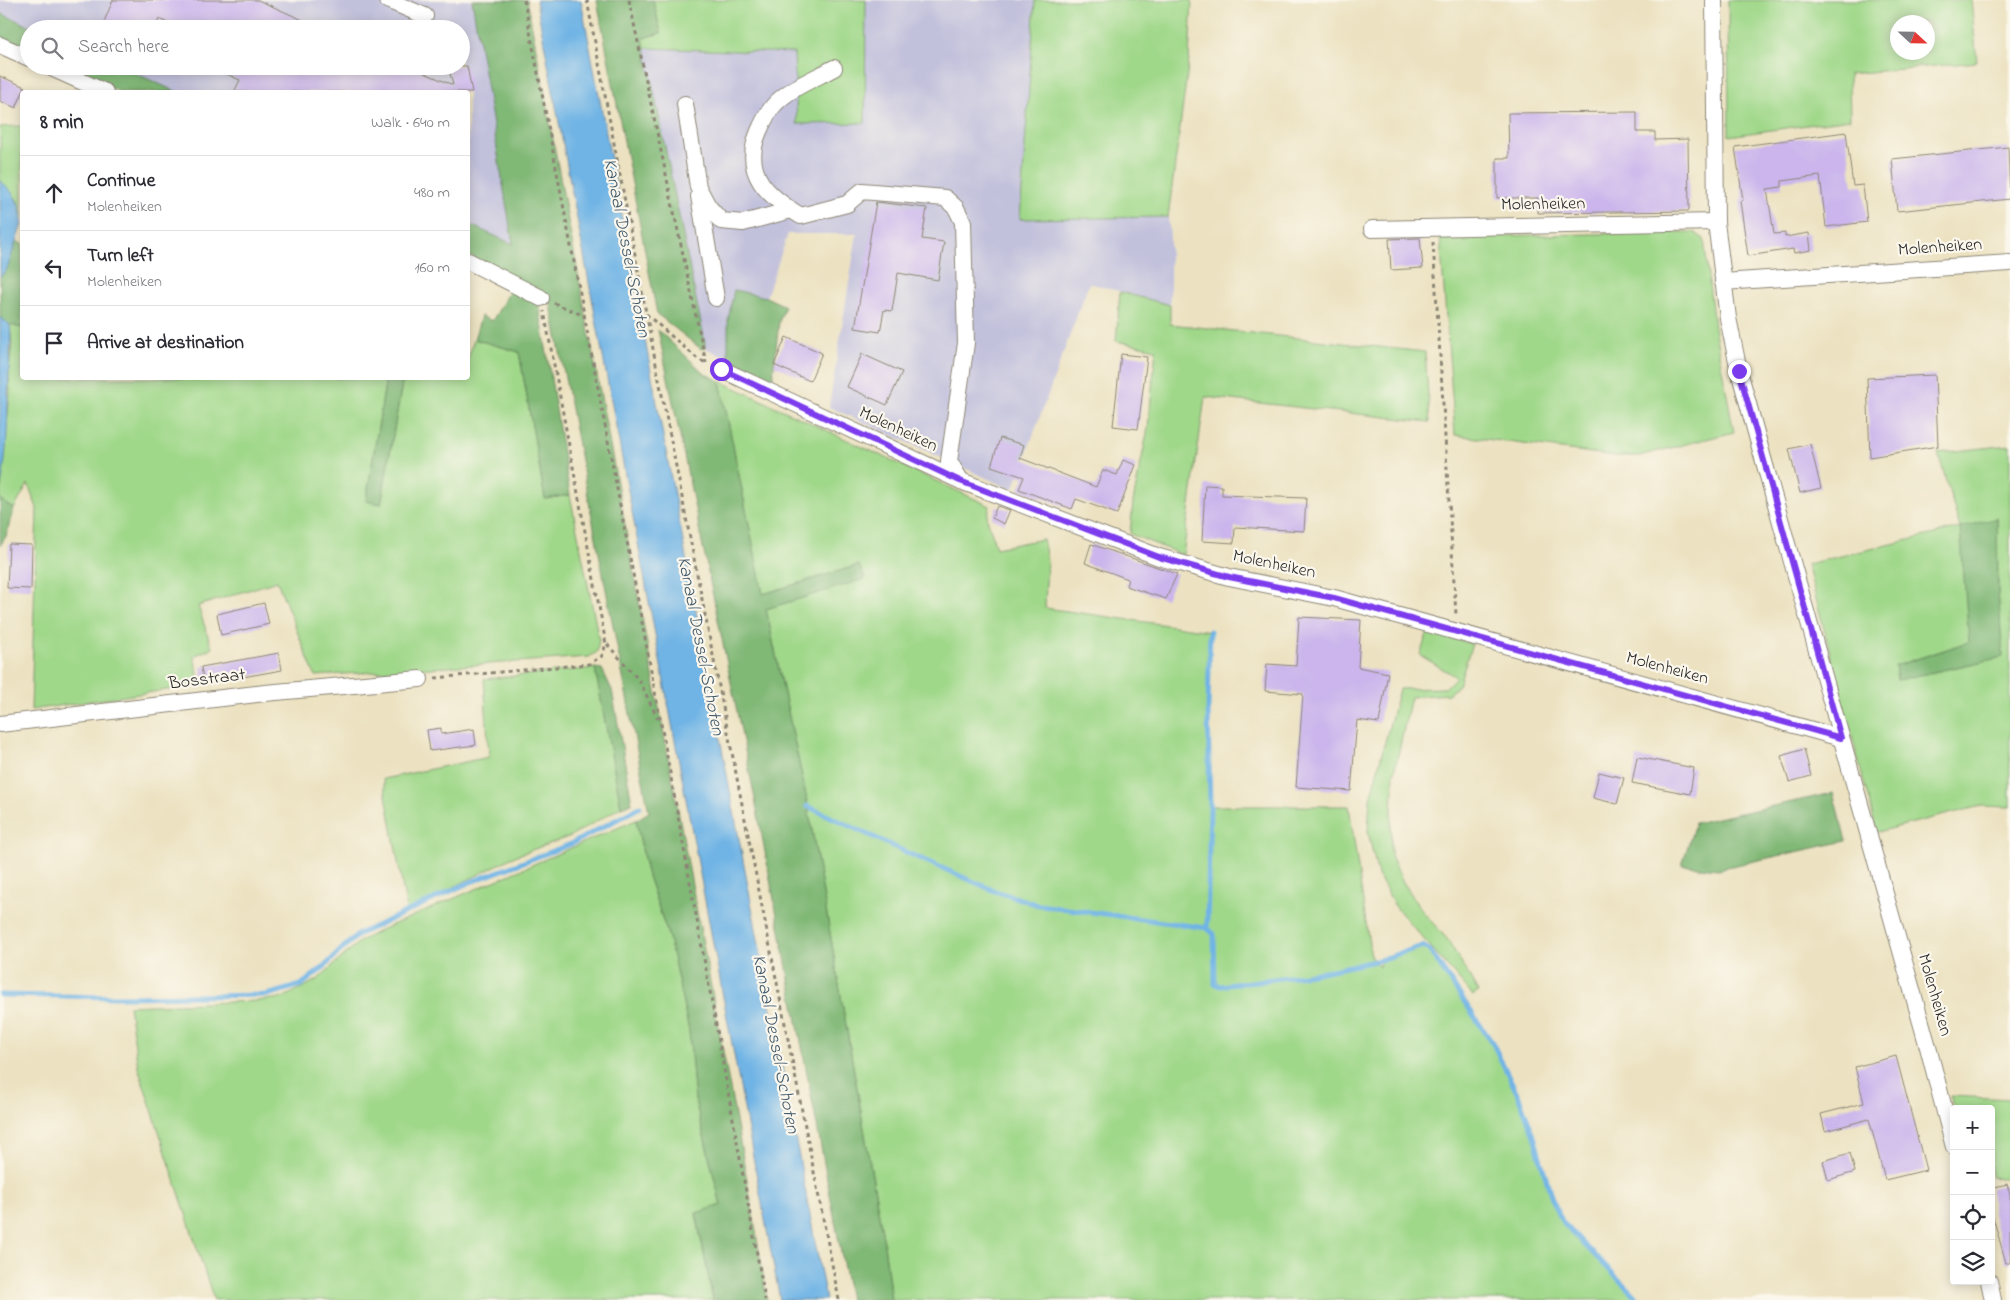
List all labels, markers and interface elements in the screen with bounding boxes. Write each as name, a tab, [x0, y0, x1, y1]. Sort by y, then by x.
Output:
north arrow	[1890, 15, 1935, 60]
search box	[20, 20, 470, 75]
icon: search	[38, 34, 66, 62]
text: Search here	[78, 34, 169, 61]
text: 8 min	[40, 108, 84, 138]
text: Walk · 640 m	[371, 111, 450, 135]
water label: Kanaal Dessel-Schoten	[595, 156, 657, 340]
text: Continue	[87, 168, 155, 195]
icon: ahead	[40, 179, 68, 207]
text: 480 m	[414, 181, 450, 205]
street label: Molenheiken	[1501, 191, 1586, 219]
text: Molenheiken	[87, 195, 162, 219]
street label: Molenheiken	[1897, 232, 1983, 264]
text: Turn left	[87, 243, 154, 270]
icon: left	[40, 254, 68, 282]
text: 160 m	[415, 256, 450, 280]
text: Molenheiken	[87, 270, 162, 294]
icon: arrive	[40, 329, 68, 357]
text: Arrive at destination	[87, 330, 244, 357]
route start	[710, 358, 733, 381]
route end	[1728, 360, 1751, 383]
street label: Molenheiken	[854, 400, 942, 460]
street label: Molenheiken	[1230, 544, 1318, 587]
water label: Kanaal Dessel-Schoten	[669, 554, 731, 738]
street label: Molenheiken	[1623, 646, 1711, 693]
street label: Bosstraat	[166, 662, 247, 698]
street label: Molenheiken	[1910, 951, 1958, 1039]
water label: Kanaal Dessel-Schoten	[744, 952, 806, 1136]
map controls	[1950, 1105, 1995, 1285]
button: +	[1950, 1105, 1995, 1150]
button: −	[1950, 1150, 1995, 1195]
button: locate	[1950, 1195, 1995, 1240]
button: layers	[1950, 1240, 1995, 1285]

